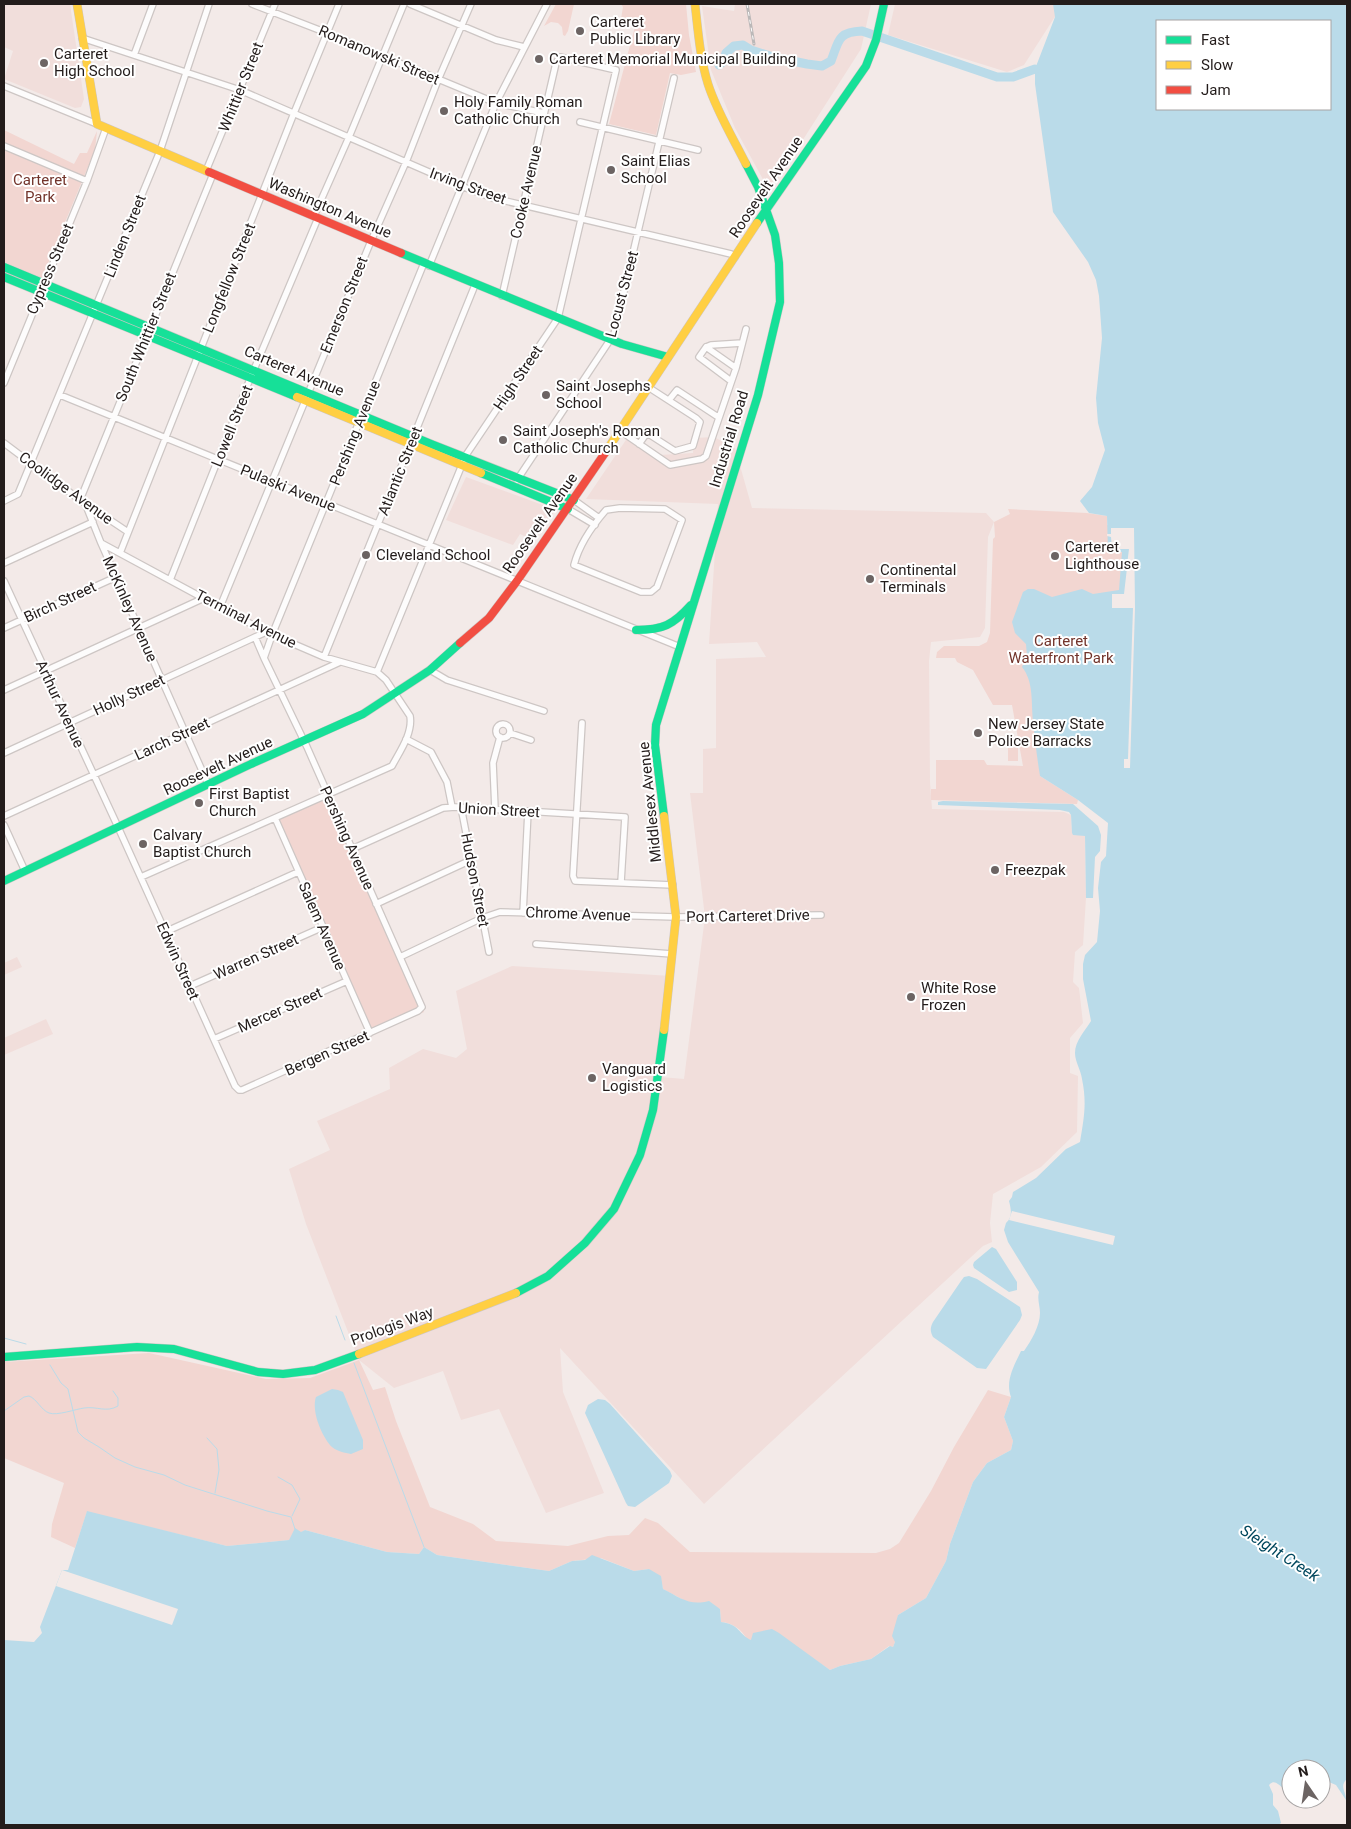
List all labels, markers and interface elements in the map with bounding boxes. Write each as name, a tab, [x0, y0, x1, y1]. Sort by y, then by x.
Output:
place label: Carteret Public Library	[590, 13, 680, 48]
legend	[1156, 20, 1331, 110]
street label: Romanowski Street	[316, 21, 442, 89]
marker: Carteret Public Library	[574, 25, 586, 37]
text: Fast	[1201, 31, 1230, 49]
street label: Whittier Street	[215, 39, 267, 134]
place label: Carteret High School	[54, 45, 135, 80]
place label: Carteret Memorial Municipal Building	[549, 50, 796, 68]
marker: Carteret Memorial Municipal Building	[533, 53, 545, 65]
text: Slow	[1201, 56, 1233, 74]
marker: Carteret High School	[38, 57, 50, 69]
text: Jam	[1201, 81, 1231, 99]
place label: Holy Family Roman Catholic Church	[454, 93, 583, 128]
marker: Holy Family Roman Catholic Church	[438, 105, 450, 117]
street label: Roosevelt Avenue	[725, 133, 807, 241]
street label: Cooke Avenue	[507, 144, 545, 240]
place label: Saint Elias School	[621, 152, 690, 187]
street label: Irving Street	[427, 164, 509, 208]
marker: Saint Elias School	[605, 164, 617, 176]
park label: Carteret Park	[13, 171, 67, 206]
street label: Washington Avenue	[266, 174, 394, 242]
street label: Linden Street	[100, 192, 150, 280]
street label: Longfellow Street	[199, 220, 259, 335]
street label: Cypress Street	[23, 221, 77, 317]
street label: Locust Street	[602, 249, 642, 339]
street label: Emerson Street	[316, 254, 372, 356]
street label: South Whittier Street	[112, 270, 180, 404]
street label: Carteret Avenue	[241, 342, 347, 400]
street label: High Street	[490, 342, 546, 414]
place label: Saint Josephs School	[556, 377, 651, 412]
street label: Pershing Avenue	[326, 378, 384, 488]
street label: Lowell Street	[207, 382, 257, 469]
street label: Industrial Road	[706, 388, 752, 490]
marker: Saint Josephs School	[540, 389, 552, 401]
place label: Saint Joseph's Roman Catholic Church	[513, 422, 660, 457]
street label: Atlantic Street	[374, 424, 426, 518]
marker: Saint Joseph's Roman Catholic Church	[497, 434, 509, 446]
street label: Coolidge Avenue	[15, 448, 117, 528]
street label: Pulaski Avenue	[238, 461, 338, 515]
street label: Roosevelt Avenue	[499, 469, 581, 577]
place label: Carteret Lighthouse	[1065, 538, 1139, 573]
place label: Cleveland School	[376, 546, 490, 564]
marker: Cleveland School	[360, 549, 372, 561]
marker: Carteret Lighthouse	[1049, 550, 1061, 562]
street label: McKinley Avenue	[99, 553, 161, 665]
place label: Continental Terminals	[880, 561, 956, 596]
marker: Continental Terminals	[864, 573, 876, 585]
street label: Birch Street	[21, 577, 99, 627]
street label: Terminal Avenue	[192, 586, 300, 652]
park label: Carteret Waterfront Park	[1008, 632, 1114, 667]
street label: Arthur Avenue	[32, 657, 88, 751]
street label: Holly Street	[90, 671, 168, 719]
street label: Larch Street	[132, 714, 212, 764]
place label: New Jersey State Police Barracks	[988, 715, 1104, 750]
marker: New Jersey State Police Barracks	[972, 727, 984, 739]
street label: Roosevelt Avenue	[161, 733, 275, 799]
street label: Middlesex Avenue	[635, 741, 665, 863]
street label: Pershing Avenue	[316, 783, 378, 893]
place label: First Baptist Church	[209, 785, 290, 820]
marker: First Baptist Church	[193, 797, 205, 809]
street label: Union Street	[458, 799, 540, 821]
place label: Calvary Baptist Church	[153, 826, 251, 861]
street label: Hudson Street	[457, 832, 493, 929]
marker: Calvary Baptist Church	[137, 838, 149, 850]
place label: Freezpak	[1005, 861, 1066, 879]
marker: Freezpak	[989, 864, 1001, 876]
street label: Salem Avenue	[295, 879, 349, 973]
street label: Chrome Avenue	[525, 903, 631, 925]
street label: Port Carteret Drive	[686, 906, 810, 926]
street label: Edwin Street	[153, 919, 203, 1003]
street label: Warren Street	[211, 930, 301, 984]
place label: White Rose Frozen	[921, 979, 996, 1014]
street label: Mercer Street	[235, 983, 325, 1037]
marker: White Rose Frozen	[905, 991, 917, 1003]
street label: Bergen Street	[282, 1026, 372, 1080]
place label: Vanguard Logistics	[602, 1060, 666, 1095]
marker: Vanguard Logistics	[586, 1072, 598, 1084]
street label: Prologis Way	[348, 1303, 436, 1349]
water label: Sleight Creek	[1237, 1520, 1324, 1586]
north arrow	[1281, 1759, 1331, 1809]
text: N	[1296, 1762, 1310, 1780]

